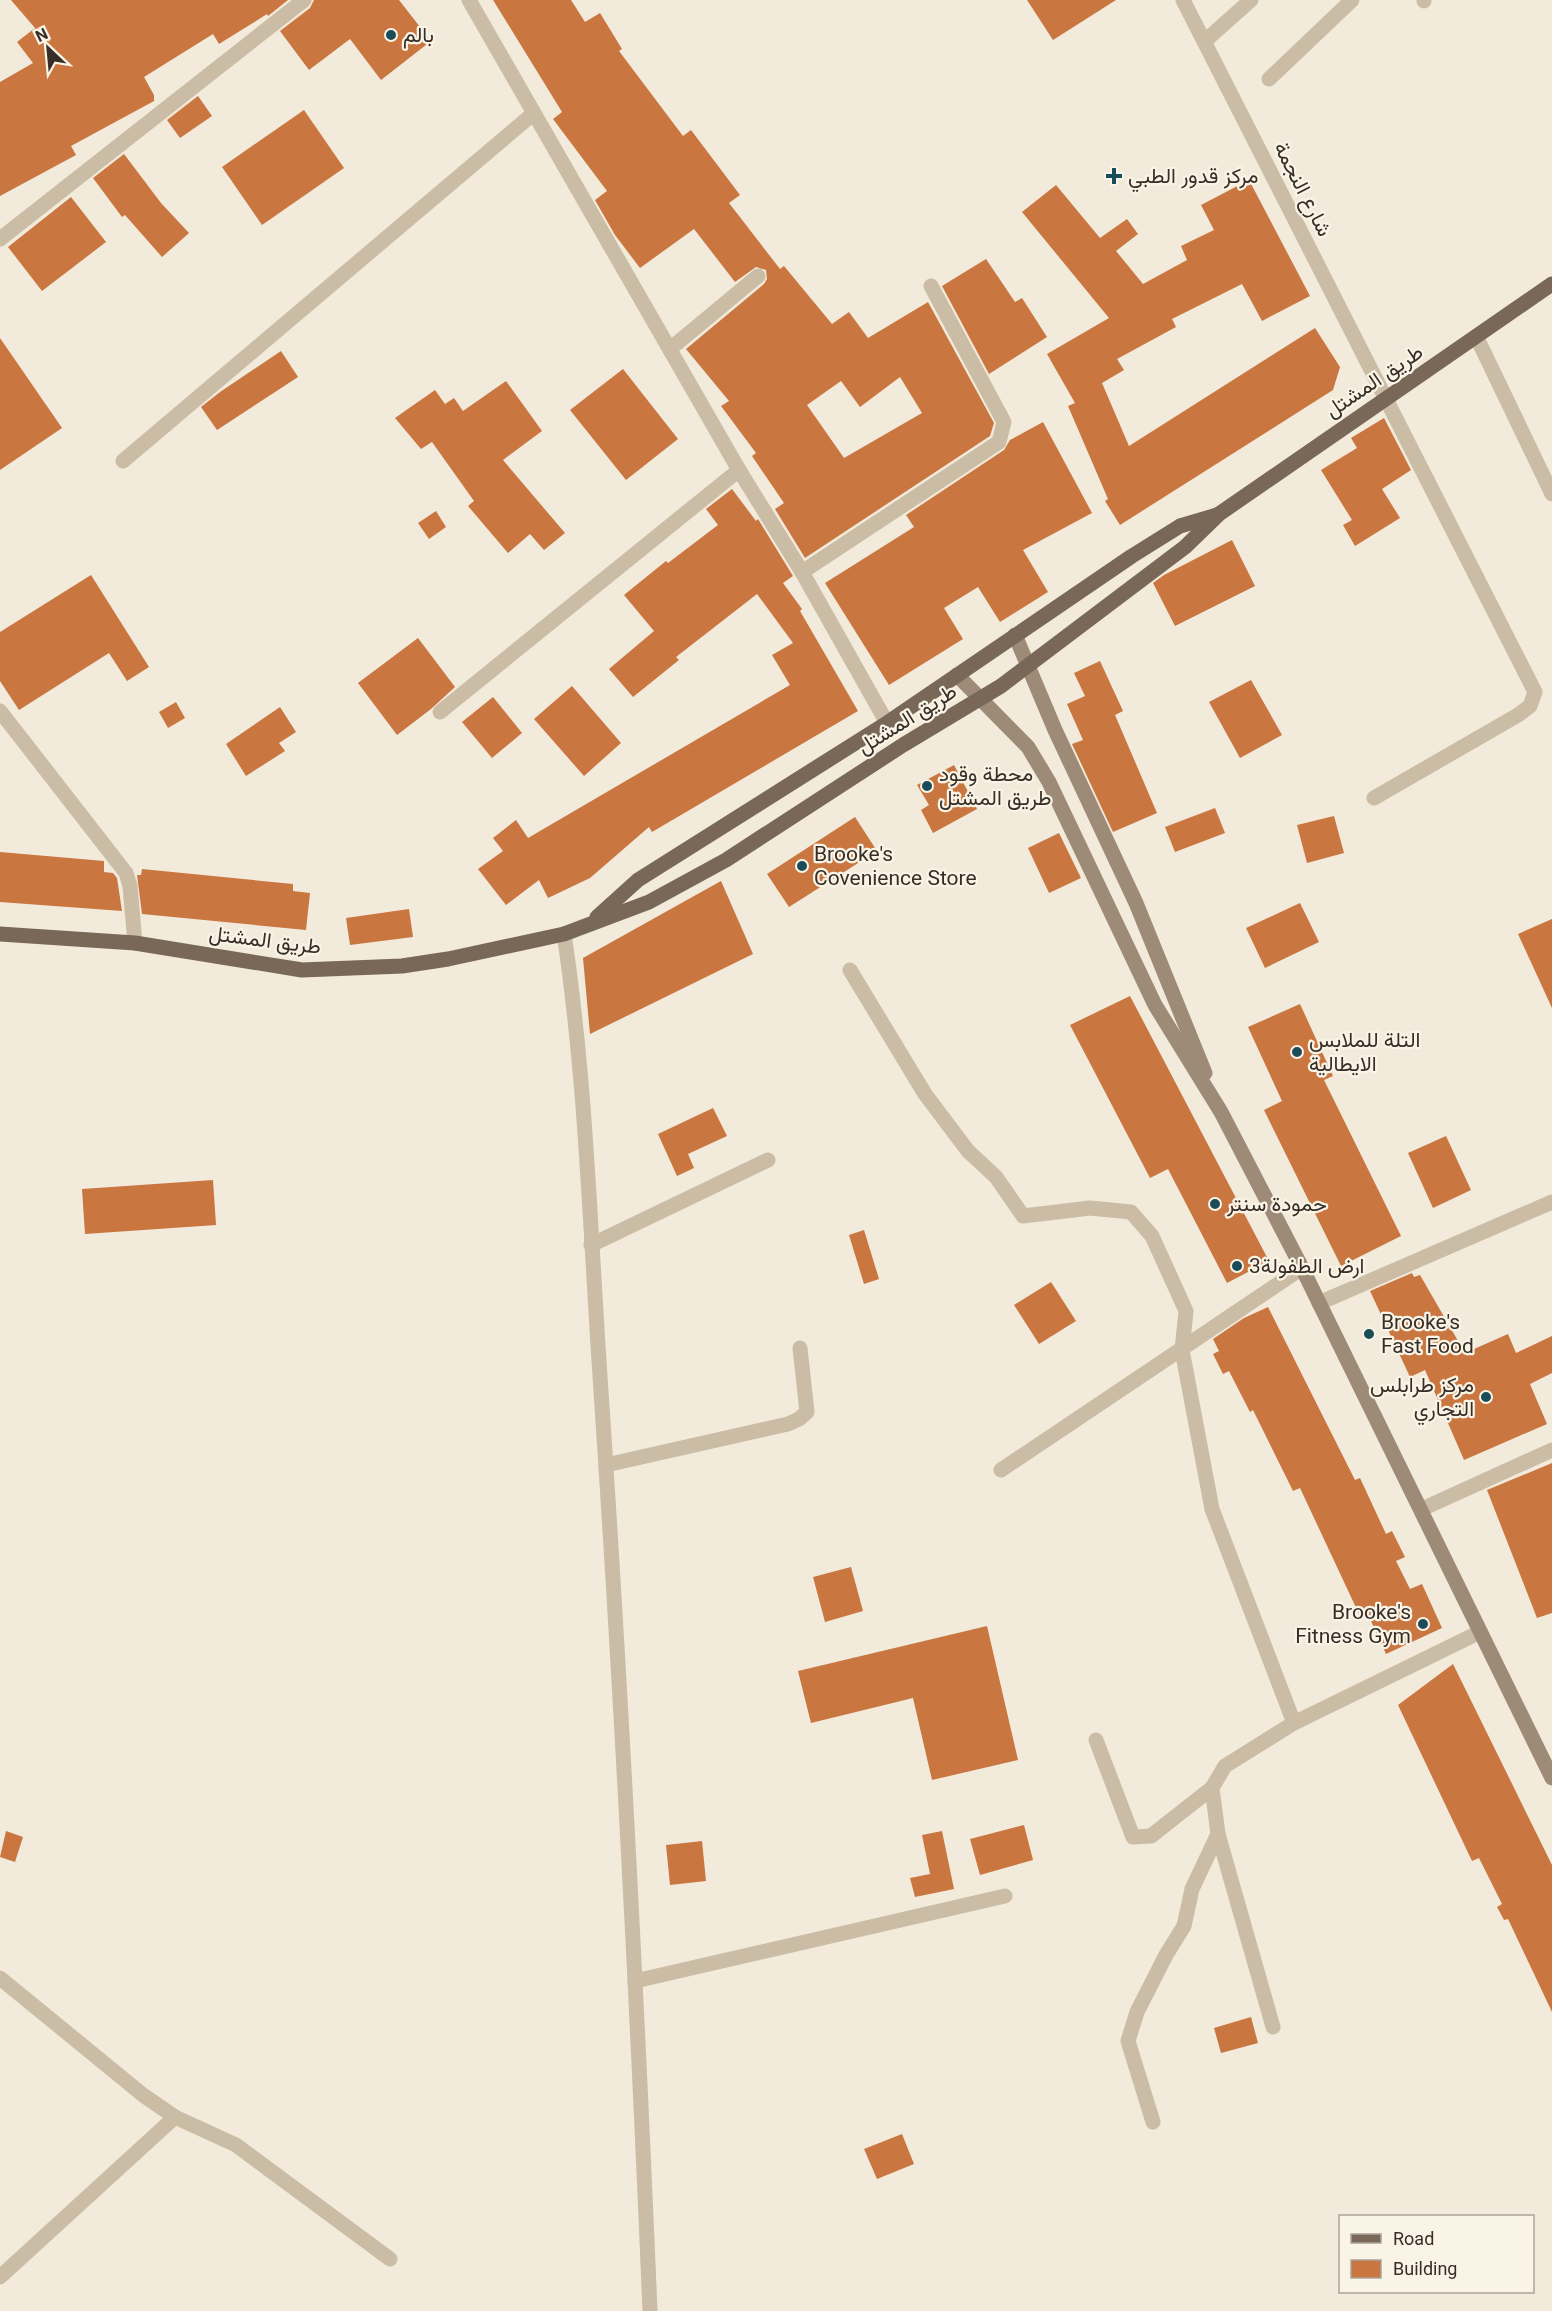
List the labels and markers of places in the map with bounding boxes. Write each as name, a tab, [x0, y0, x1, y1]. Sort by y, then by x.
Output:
place label: بالم	[403, 23, 434, 49]
marker: بالم	[384, 28, 398, 42]
place label: مركز قدور الطبي	[1128, 164, 1258, 193]
marker: مركز قدور الطبي	[1105, 167, 1123, 185]
place label: محطة وقود طريق المشتل	[939, 762, 1052, 811]
marker: محطة وقود طريق المشتل	[920, 779, 934, 793]
place label: Brooke's Covenience Store	[814, 842, 977, 890]
marker: Brooke's Covenience Store	[795, 859, 809, 873]
place label: التلة للملابس الايطالية	[1309, 1028, 1420, 1076]
marker: التلة للملابس الايطالية	[1290, 1045, 1304, 1059]
place label: حمودة سنتر	[1226, 1192, 1327, 1217]
marker: حمودة سنتر	[1208, 1197, 1222, 1211]
place label: ارض الطفولة3	[1249, 1254, 1364, 1279]
marker: ارض الطفولة3	[1230, 1259, 1244, 1273]
place label: Brooke's Fast Food	[1381, 1310, 1474, 1358]
marker: Brooke's Fast Food	[1362, 1327, 1376, 1341]
place label: مركز طرابلس التجاري	[1370, 1373, 1474, 1426]
marker: مركز طرابلس التجاري	[1479, 1390, 1493, 1404]
place label: Brooke's Fitness Gym	[1295, 1600, 1411, 1648]
marker: Brooke's Fitness Gym	[1416, 1617, 1430, 1631]

